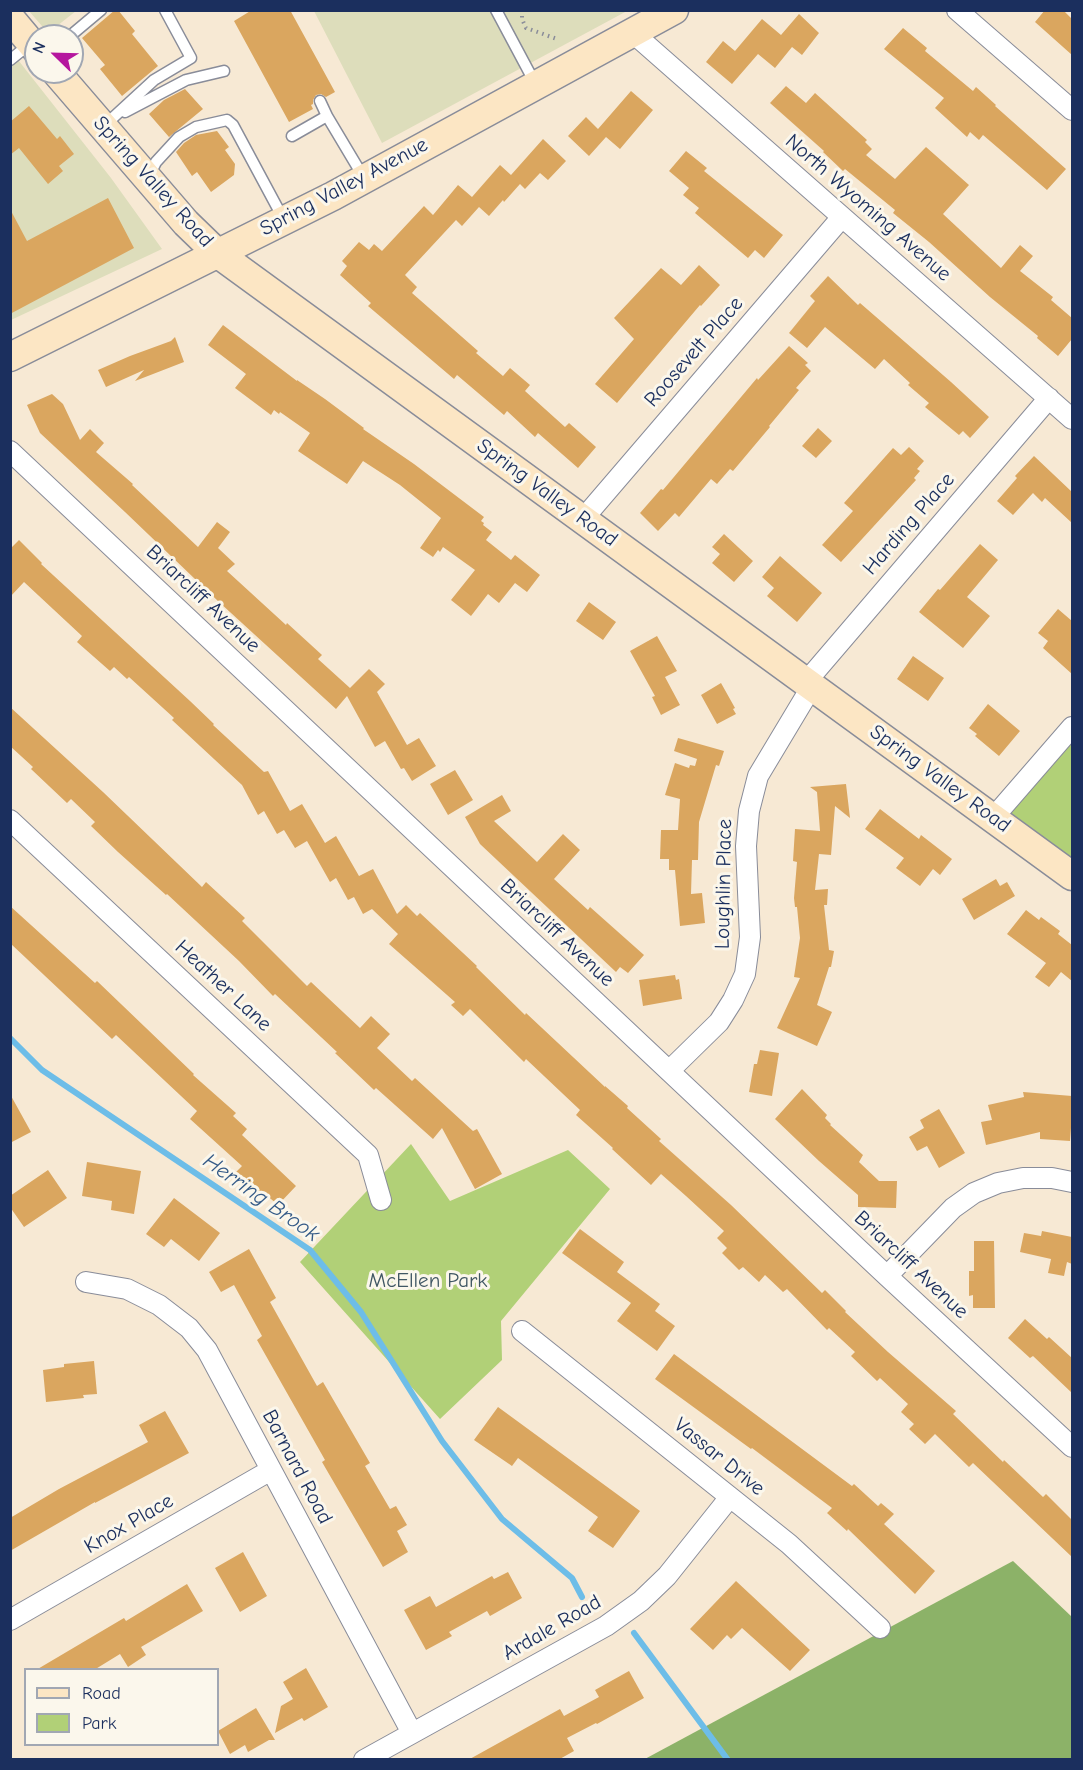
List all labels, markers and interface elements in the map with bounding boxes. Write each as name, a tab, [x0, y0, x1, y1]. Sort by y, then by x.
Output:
north arrow	[24, 24, 84, 84]
text: N	[29, 39, 50, 56]
street label: Spring Valley Road	[87, 111, 219, 253]
street label: North Wyoming Avenue	[780, 129, 956, 287]
street label: Spring Valley Avenue	[256, 132, 432, 242]
street label: Roosevelt Place	[639, 292, 749, 412]
street label: Spring Valley Road	[472, 433, 622, 553]
street label: Harding Place	[858, 468, 960, 580]
street label: Briarcliff Avenue	[141, 540, 265, 658]
street label: Spring Valley Road	[865, 719, 1015, 839]
street label: Loughlin Place	[710, 819, 738, 949]
street label: Briarcliff Avenue	[495, 874, 619, 992]
street label: Heather Lane	[170, 935, 276, 1037]
water label: Herring Brook	[198, 1148, 324, 1248]
street label: Briarcliff Avenue	[849, 1206, 973, 1324]
park label: McEllen Park	[369, 1268, 487, 1294]
street label: Barnard Road	[256, 1406, 338, 1528]
street label: Vassar Drive	[668, 1413, 770, 1501]
street label: Knox Place	[80, 1488, 178, 1560]
street label: Ardale Road	[498, 1590, 606, 1666]
legend	[24, 1668, 219, 1746]
text: Road	[82, 1683, 121, 1704]
text: Park	[82, 1713, 116, 1734]

